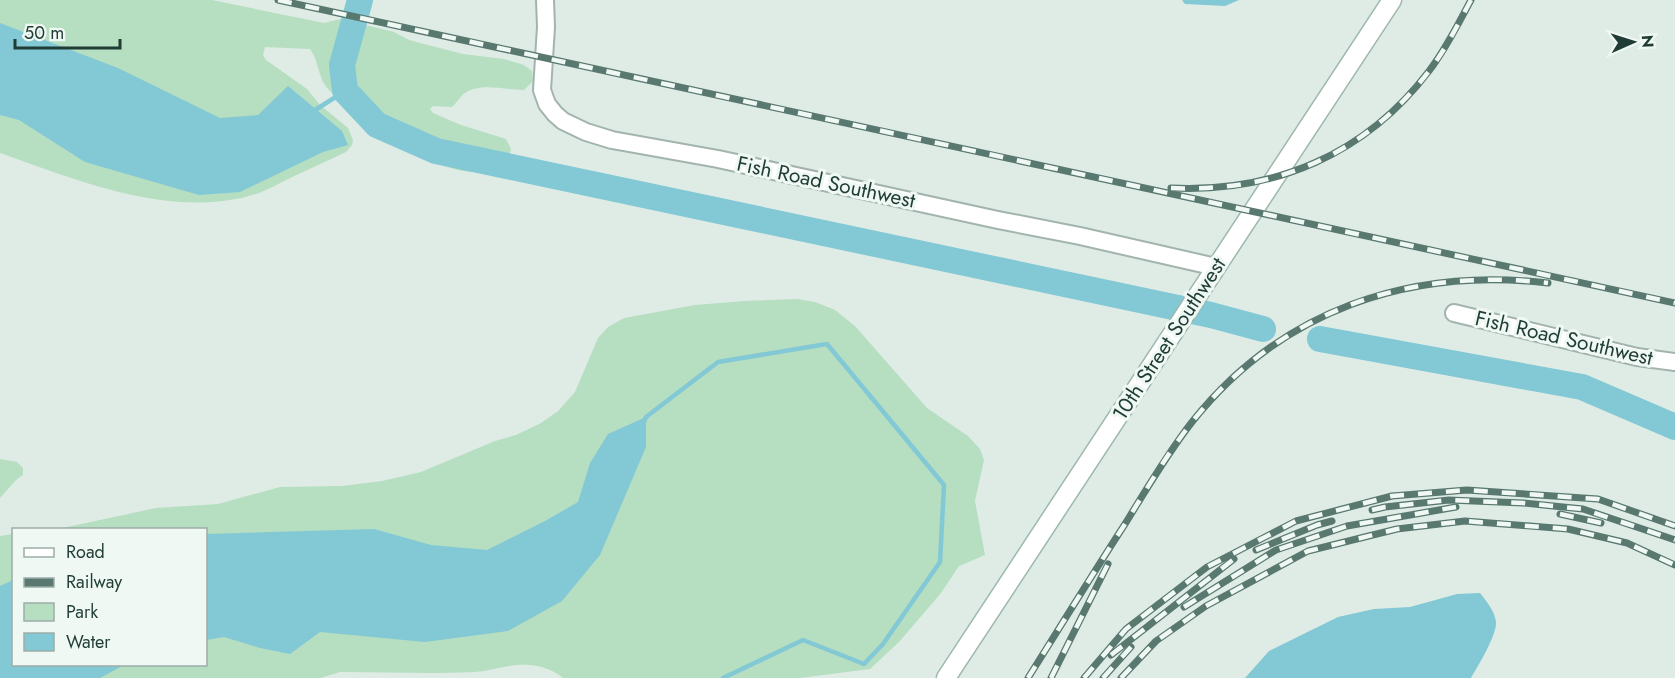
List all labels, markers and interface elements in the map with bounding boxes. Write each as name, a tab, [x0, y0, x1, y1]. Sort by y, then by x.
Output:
scale bar	[15, 12, 120, 50]
north arrow	[1603, 12, 1663, 72]
text: 50 m	[24, 20, 64, 46]
text: N	[1636, 34, 1659, 48]
street label: Fish Road Southwest	[734, 148, 918, 216]
street label: 10th Street Southwest	[1105, 252, 1233, 426]
street label: Fish Road Southwest	[1472, 303, 1656, 373]
legend	[12, 528, 207, 666]
text: Road	[66, 539, 105, 565]
text: Railway	[66, 569, 122, 595]
text: Park	[66, 599, 98, 625]
text: Water	[66, 629, 111, 655]

